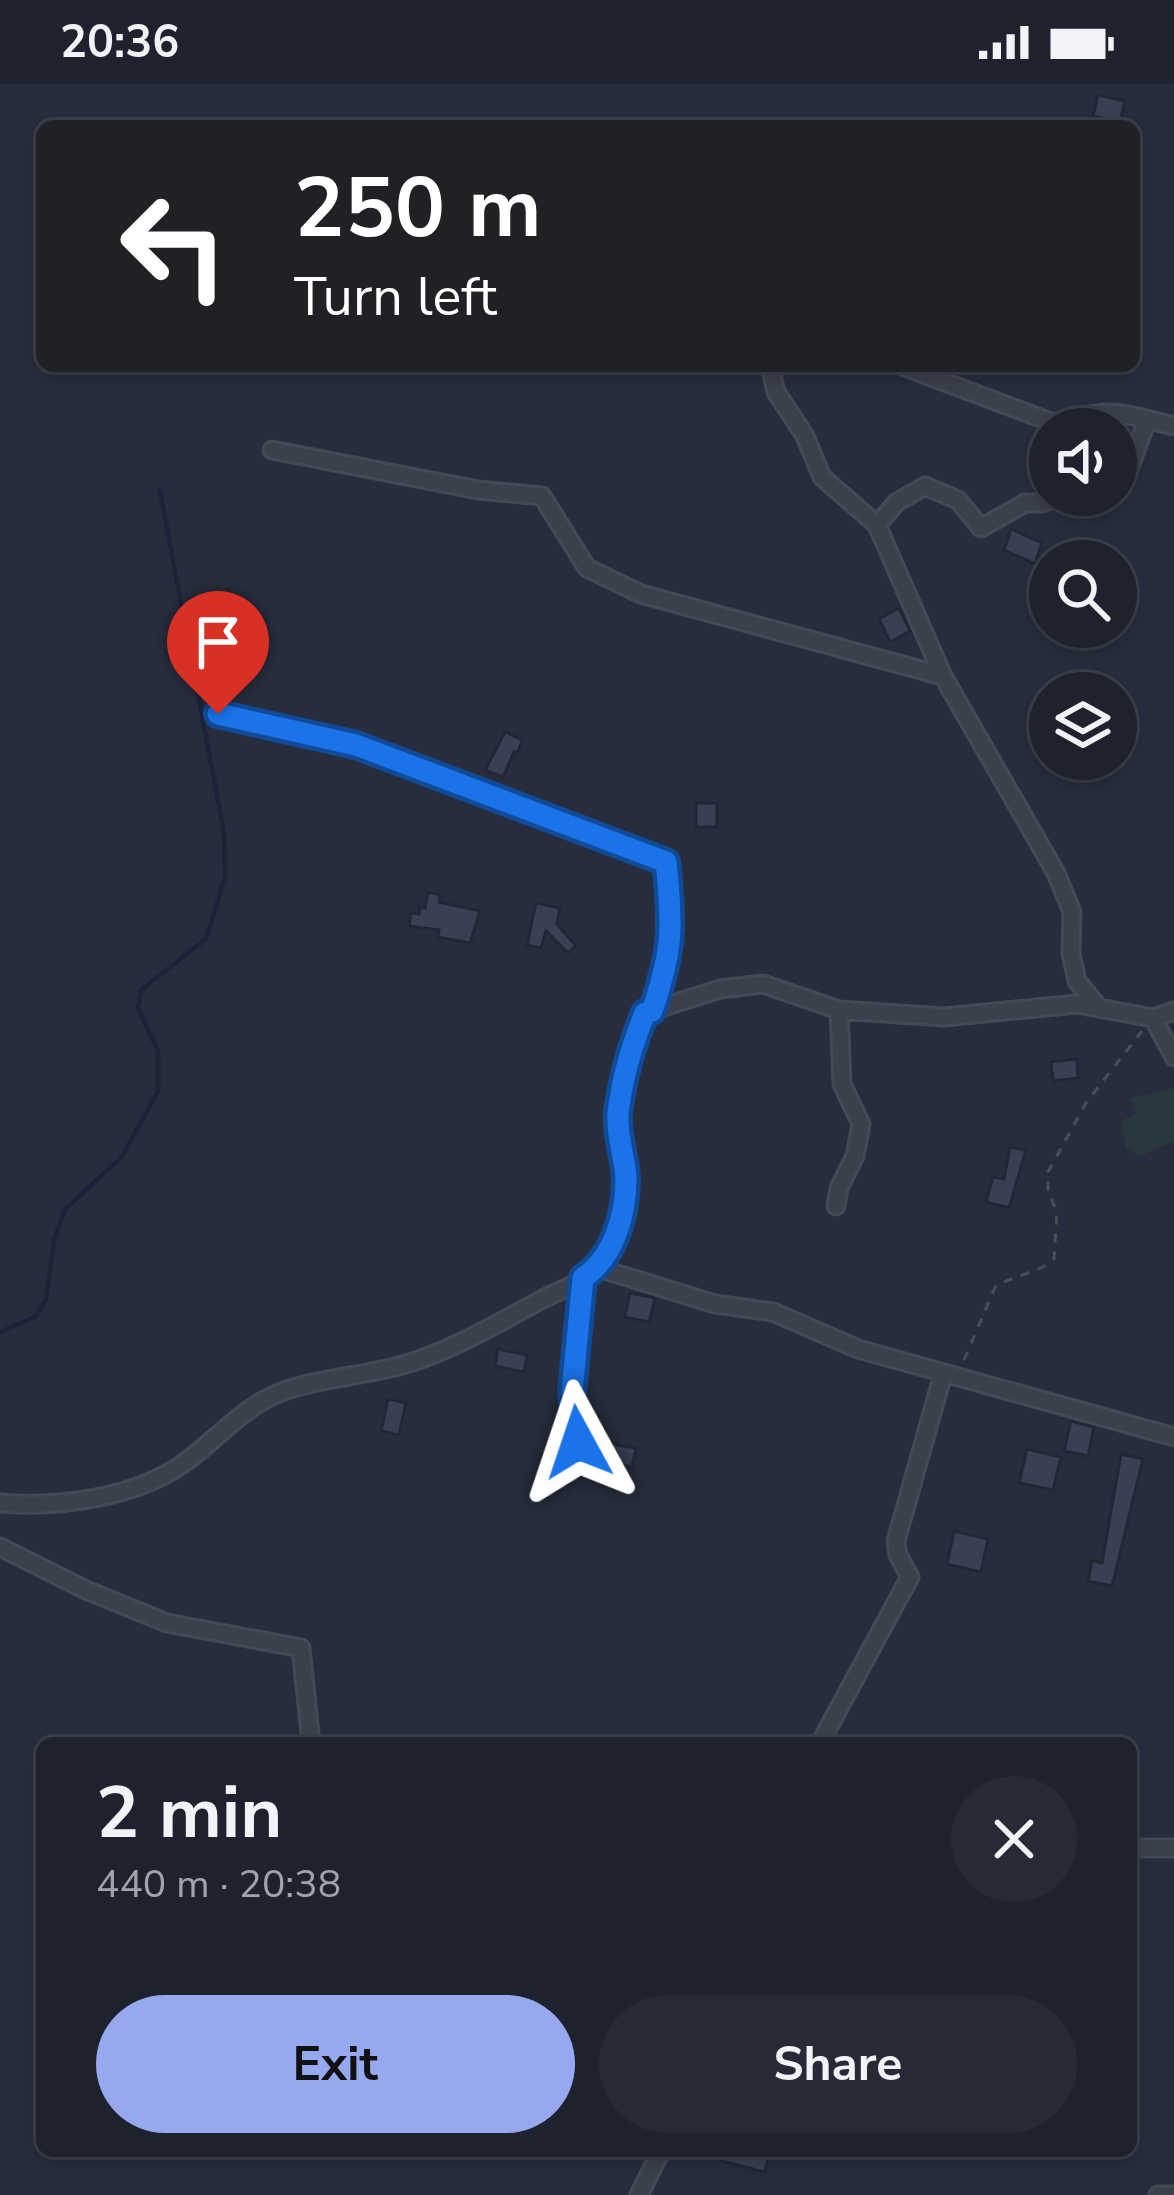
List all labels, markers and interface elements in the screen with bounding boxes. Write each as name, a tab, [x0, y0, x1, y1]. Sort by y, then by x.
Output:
text: 20:36	[60, 12, 179, 73]
text: 250 m	[294, 151, 542, 266]
icon: left	[96, 168, 252, 324]
text: Turn left	[294, 260, 497, 334]
map controls	[1029, 408, 1137, 780]
button: sound	[1029, 408, 1137, 516]
button: search	[1029, 540, 1137, 648]
pin	[167, 591, 269, 714]
icon: arrive	[185, 609, 251, 675]
button: layers	[1029, 672, 1137, 780]
position arrow	[515, 1379, 641, 1505]
text: 2 min	[96, 1764, 282, 1862]
button: close	[951, 1776, 1077, 1902]
text: 440 m · 20:38	[96, 1858, 341, 1911]
button: Exit	[96, 1995, 575, 2133]
button: Share	[599, 1995, 1077, 2133]

